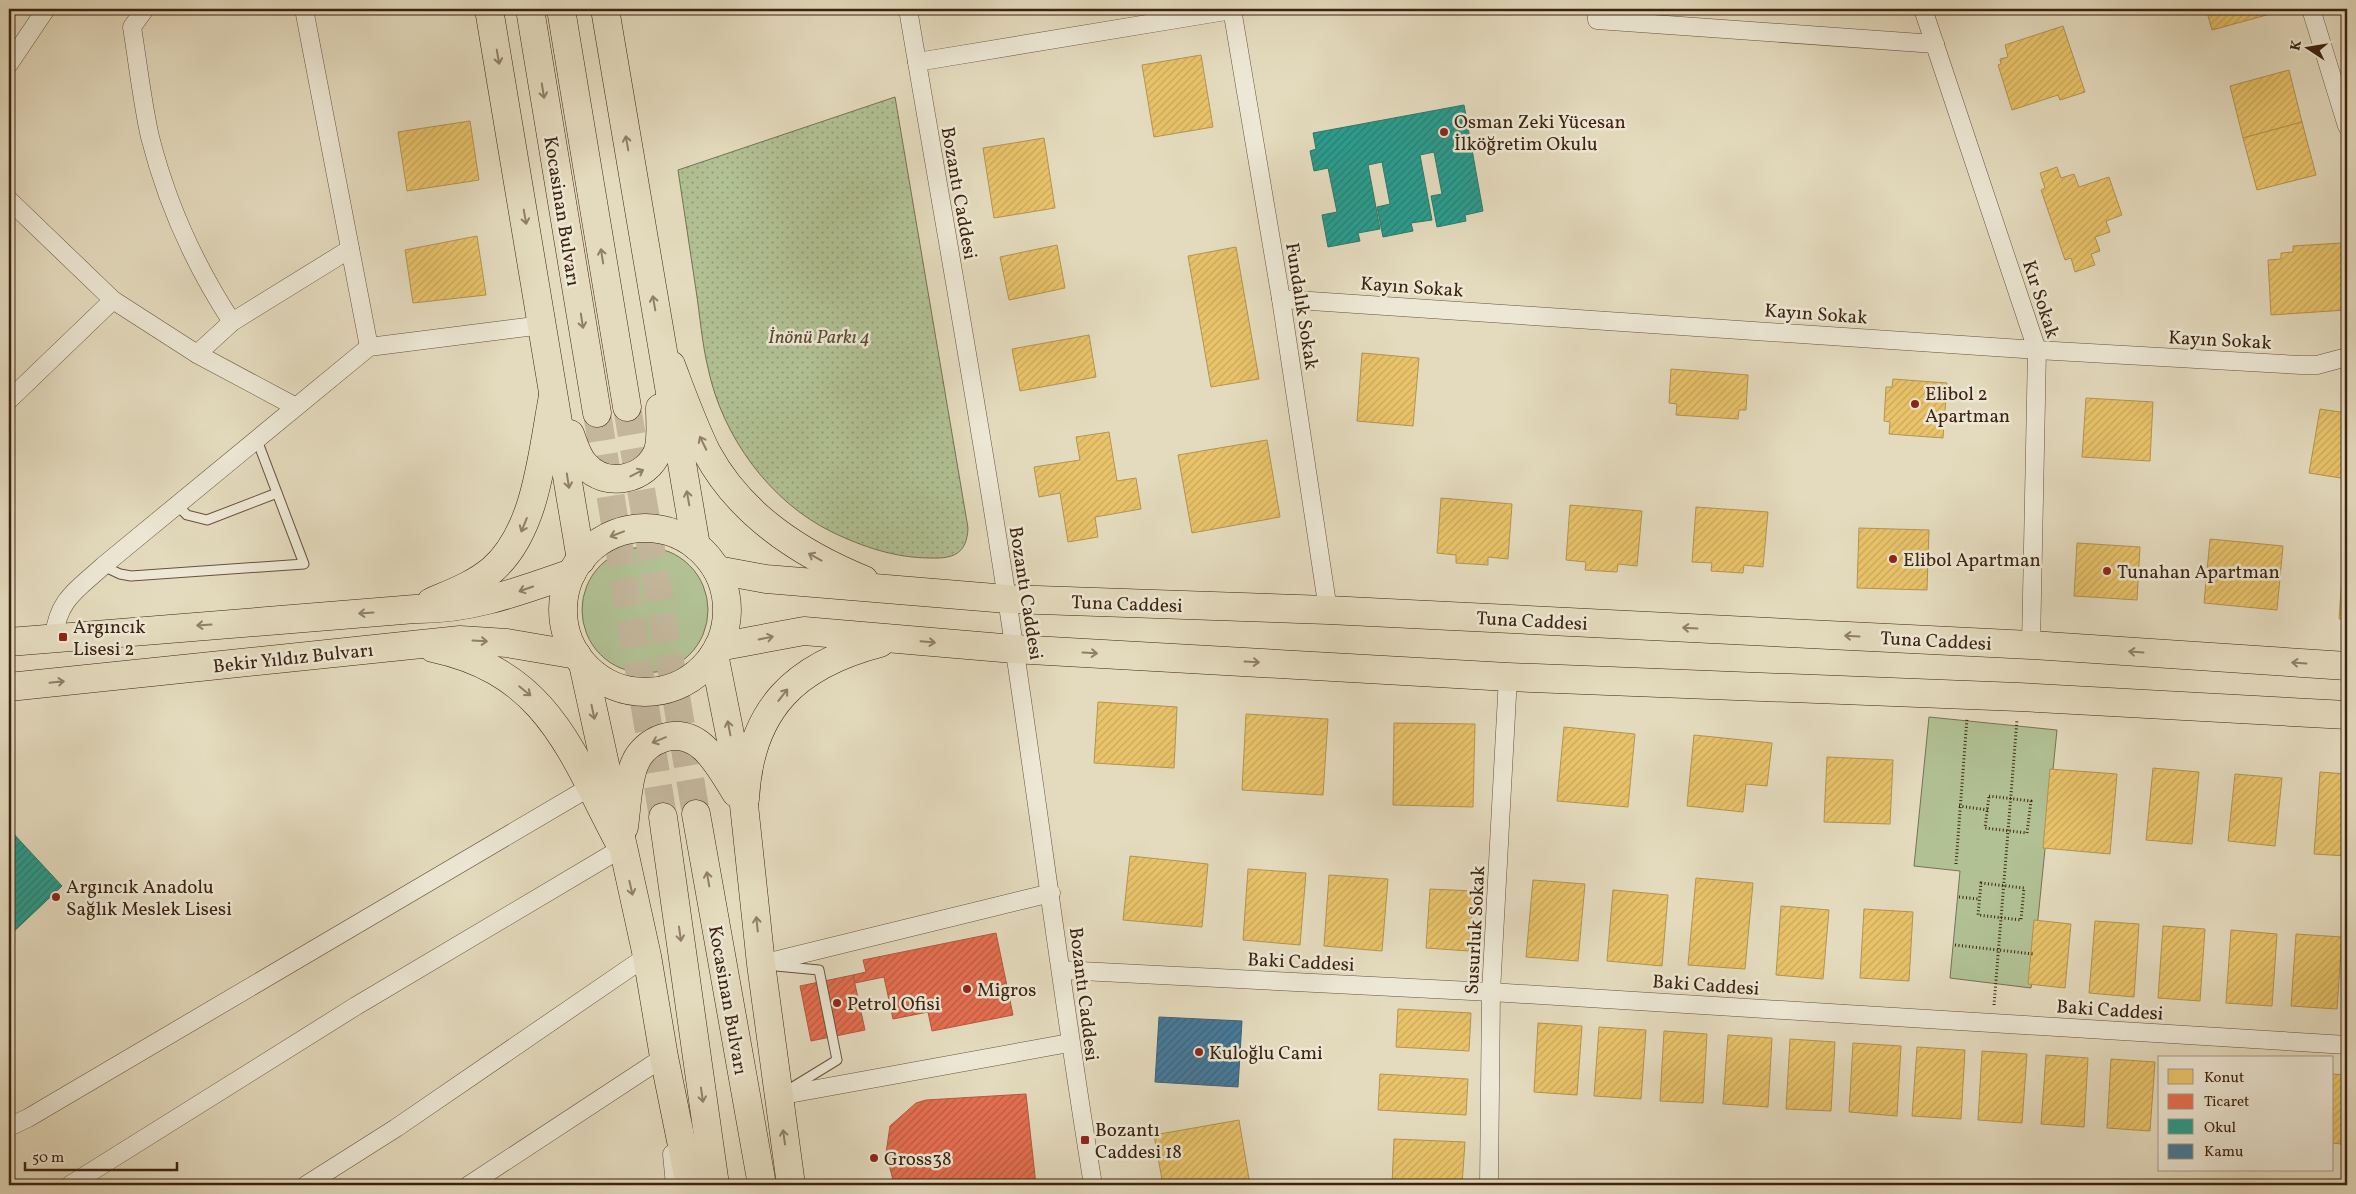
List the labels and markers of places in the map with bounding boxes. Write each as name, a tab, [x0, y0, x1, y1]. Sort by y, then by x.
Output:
place label: Osman Zeki Yücesan İlköğretim Okulu	[1454, 110, 1626, 158]
marker: Osman Zeki Yücesan İlköğretim Okulu	[1438, 126, 1450, 138]
place label: Elibol 2 Apartman	[1925, 382, 2010, 430]
marker: Elibol 2 Apartman	[1909, 398, 1921, 410]
place label: Elibol Apartman	[1903, 548, 2041, 574]
marker: Elibol Apartman	[1887, 553, 1899, 565]
place label: Tunahan Apartman	[2117, 560, 2280, 586]
marker: Tunahan Apartman	[2101, 565, 2113, 577]
place label: Argıncık Lisesi 2	[73, 615, 146, 663]
marker: Argıncık Lisesi 2	[57, 631, 69, 643]
place label: Argıncık Anadolu Sağlık Meslek Lisesi	[66, 875, 232, 923]
marker: Argıncık Anadolu Sağlık Meslek Lisesi	[50, 891, 62, 903]
place label: Migros	[977, 978, 1036, 1004]
marker: Migros	[961, 983, 973, 995]
place label: Petrol Ofisi	[847, 992, 941, 1018]
marker: Petrol Ofisi	[831, 997, 843, 1009]
place label: Kuloğlu Cami	[1209, 1041, 1323, 1067]
marker: Kuloğlu Cami	[1193, 1046, 1205, 1058]
place label: Bozantı Caddesi 18	[1095, 1118, 1182, 1166]
marker: Bozantı Caddesi 18	[1079, 1134, 1091, 1146]
place label: Gross38	[884, 1147, 952, 1173]
marker: Gross38	[868, 1152, 880, 1164]

